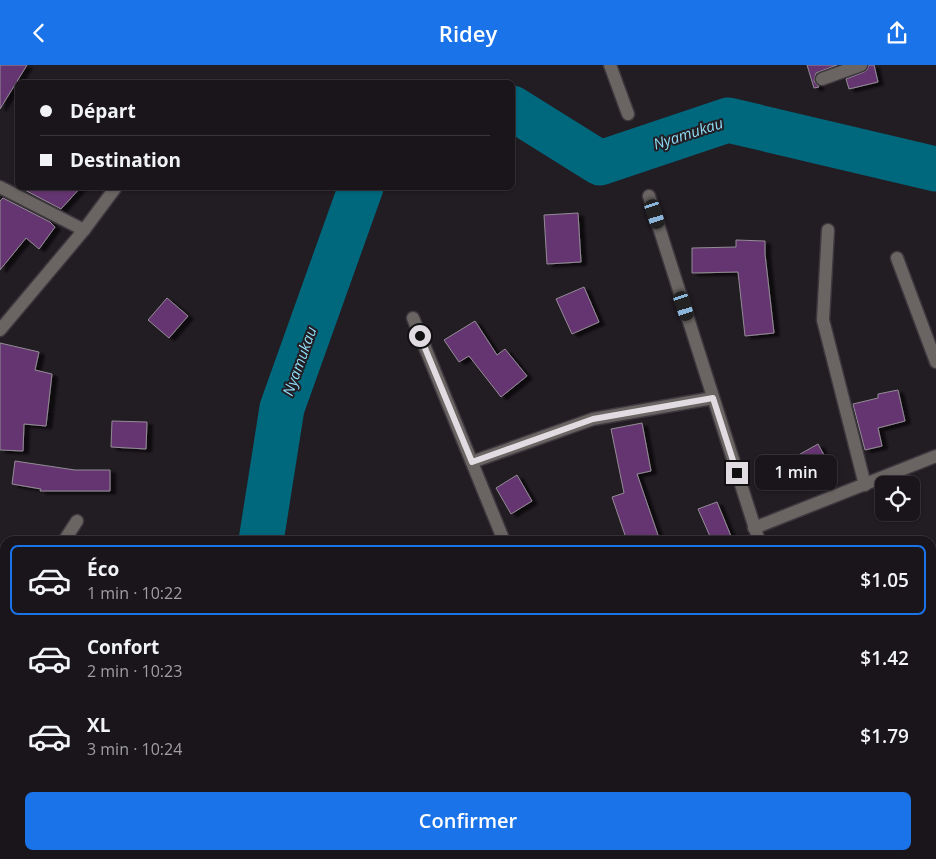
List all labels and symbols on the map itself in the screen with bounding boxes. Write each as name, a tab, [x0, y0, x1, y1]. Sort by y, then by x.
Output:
water label: Nyamukau	[651, 112, 726, 154]
car	[643, 197, 666, 231]
car	[672, 289, 695, 323]
water label: Nyamukau	[277, 323, 321, 398]
route start	[409, 325, 431, 347]
callout: 1 min	[754, 455, 837, 491]
route end	[726, 462, 748, 484]

